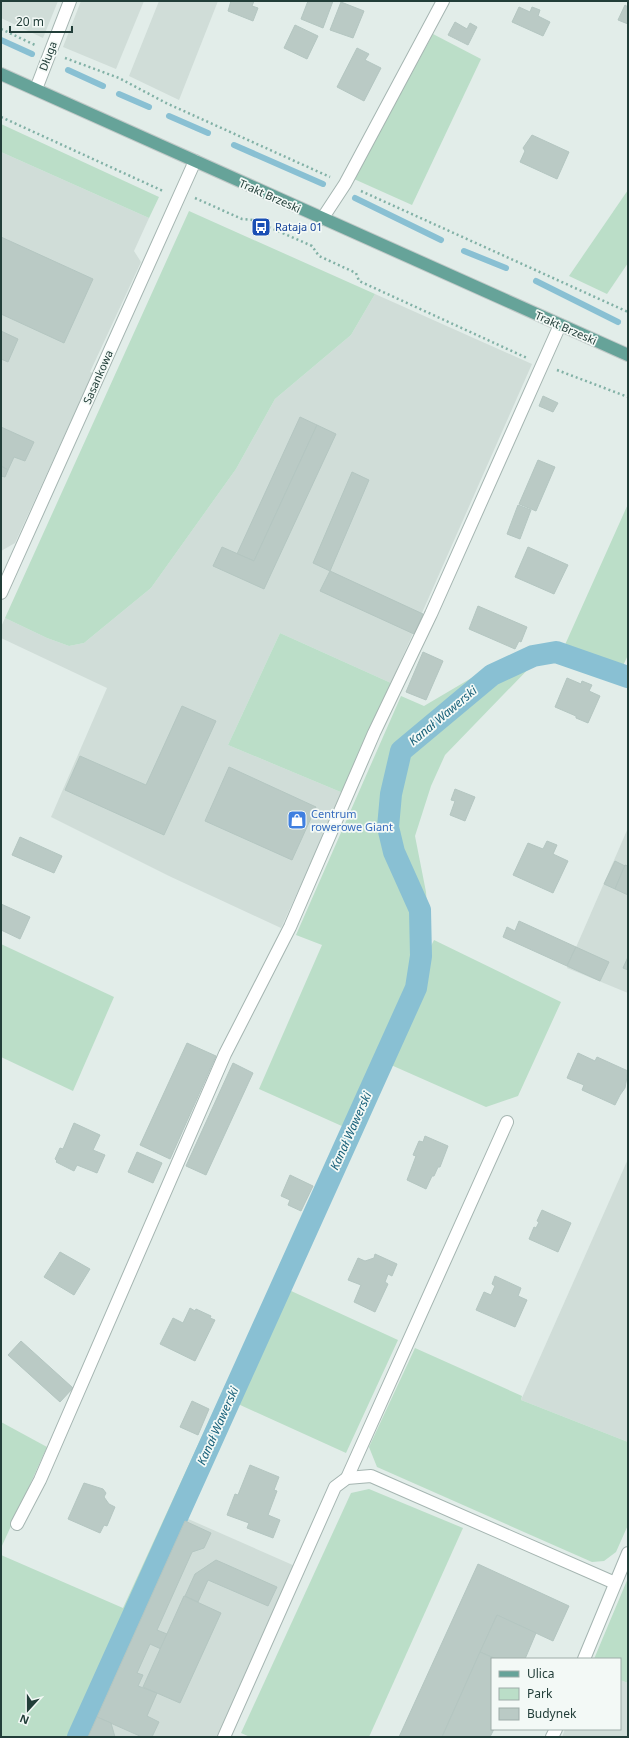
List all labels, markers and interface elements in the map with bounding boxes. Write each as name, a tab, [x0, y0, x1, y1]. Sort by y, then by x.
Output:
scale bar	[10, 8, 72, 34]
text: 20 m	[16, 13, 44, 30]
street label: Długa	[35, 39, 60, 73]
street label: Trakt Brzeski	[237, 175, 303, 216]
bus stop icon: Rataja 01	[250, 216, 272, 238]
place label: Rataja 01	[275, 219, 323, 234]
street label: Trakt Brzeski	[533, 307, 599, 348]
street label: Sasankowa	[79, 347, 116, 406]
water label: Kanał Wawerski	[405, 682, 481, 749]
place label: Centrum rowerowe Giant	[311, 806, 393, 834]
shop icon: Centrum rowerowe Giant	[286, 809, 308, 831]
water label: Kanał Wawerski	[326, 1088, 376, 1173]
water label: Kanał Wawerski	[193, 1383, 243, 1468]
legend	[491, 1658, 621, 1730]
text: Ulica	[527, 1665, 554, 1682]
text: Park	[527, 1685, 553, 1702]
north arrow	[8, 1690, 48, 1730]
text: Budynek	[527, 1705, 577, 1722]
text: N	[17, 1711, 31, 1728]

